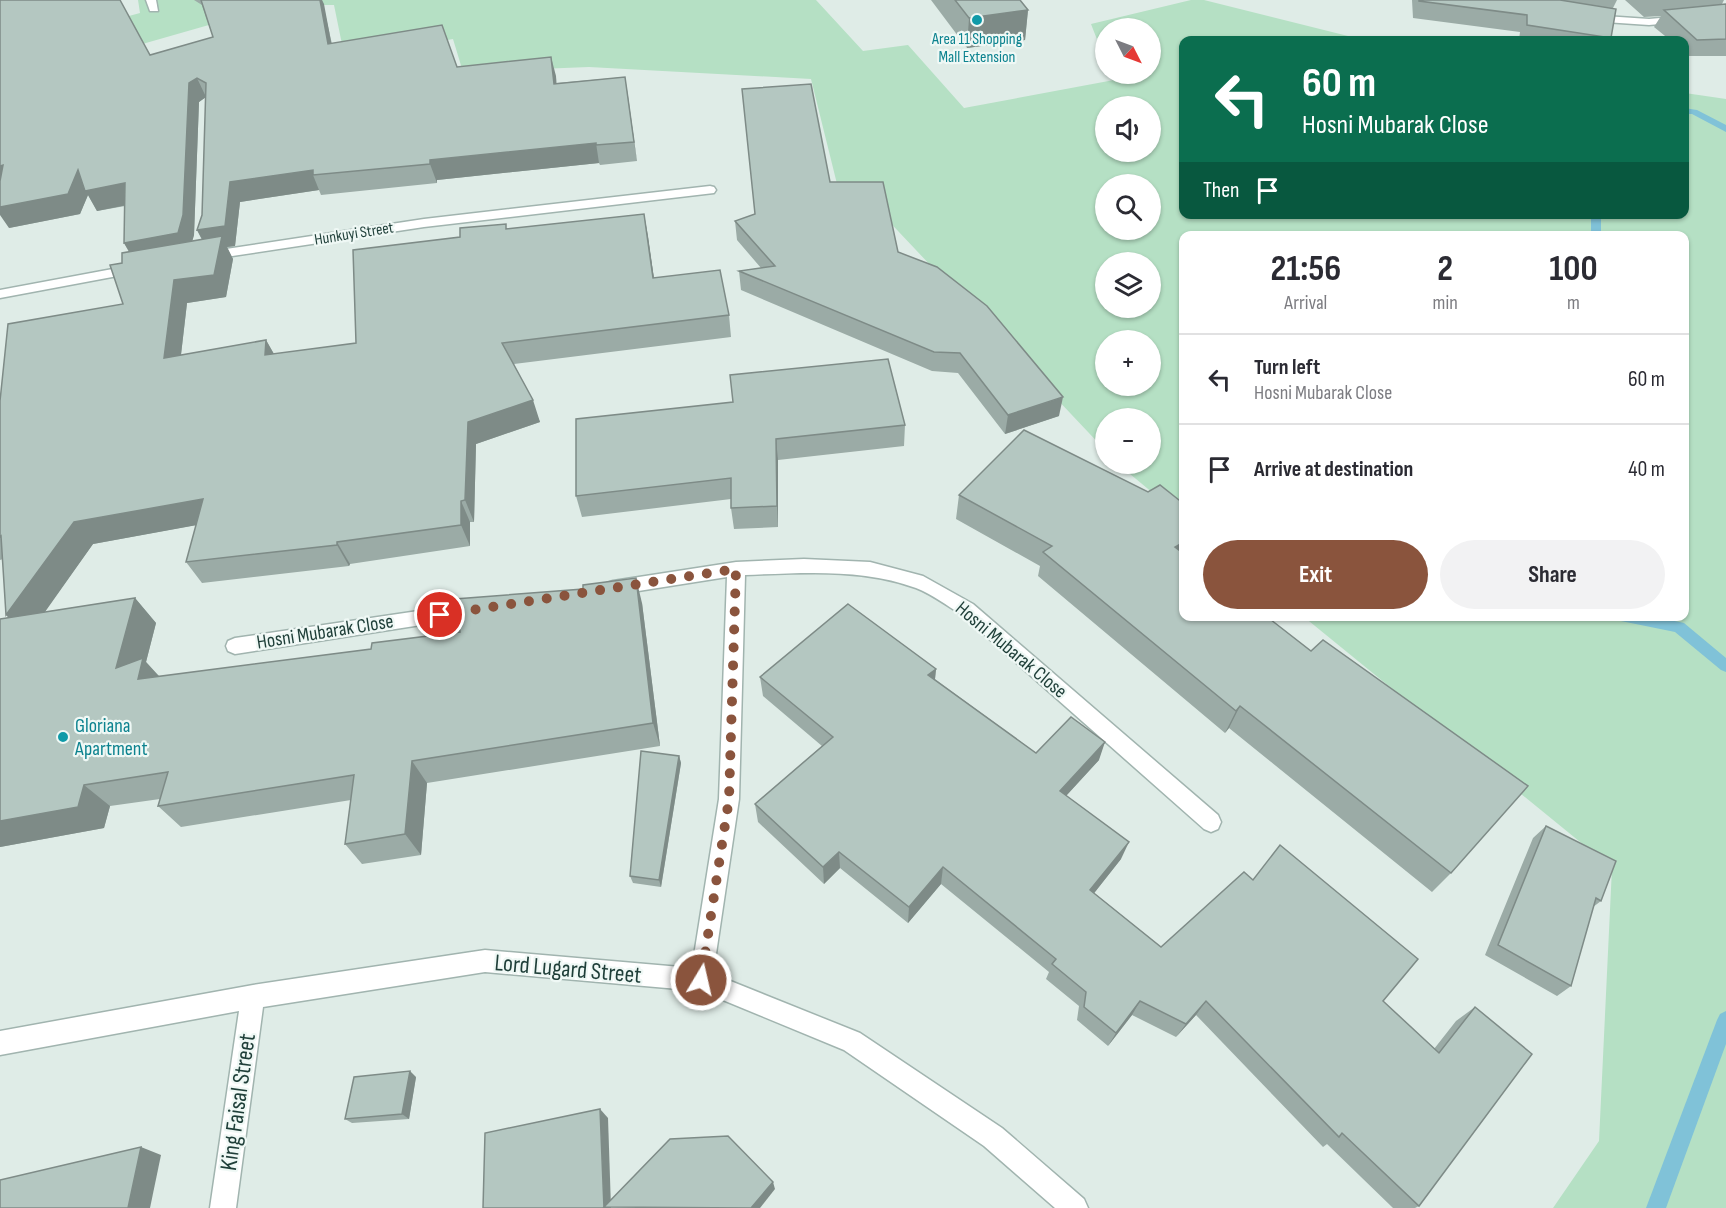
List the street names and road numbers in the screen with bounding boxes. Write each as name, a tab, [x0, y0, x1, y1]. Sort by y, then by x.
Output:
street label: Hunkuyi Street	[313, 218, 395, 250]
street label: Hosni Mubarak Close	[950, 596, 1072, 704]
street label: Hosni Mubarak Close	[255, 609, 395, 655]
street label: Lord Lugard Street	[493, 948, 643, 990]
street label: King Faisal Street	[214, 1032, 262, 1172]

